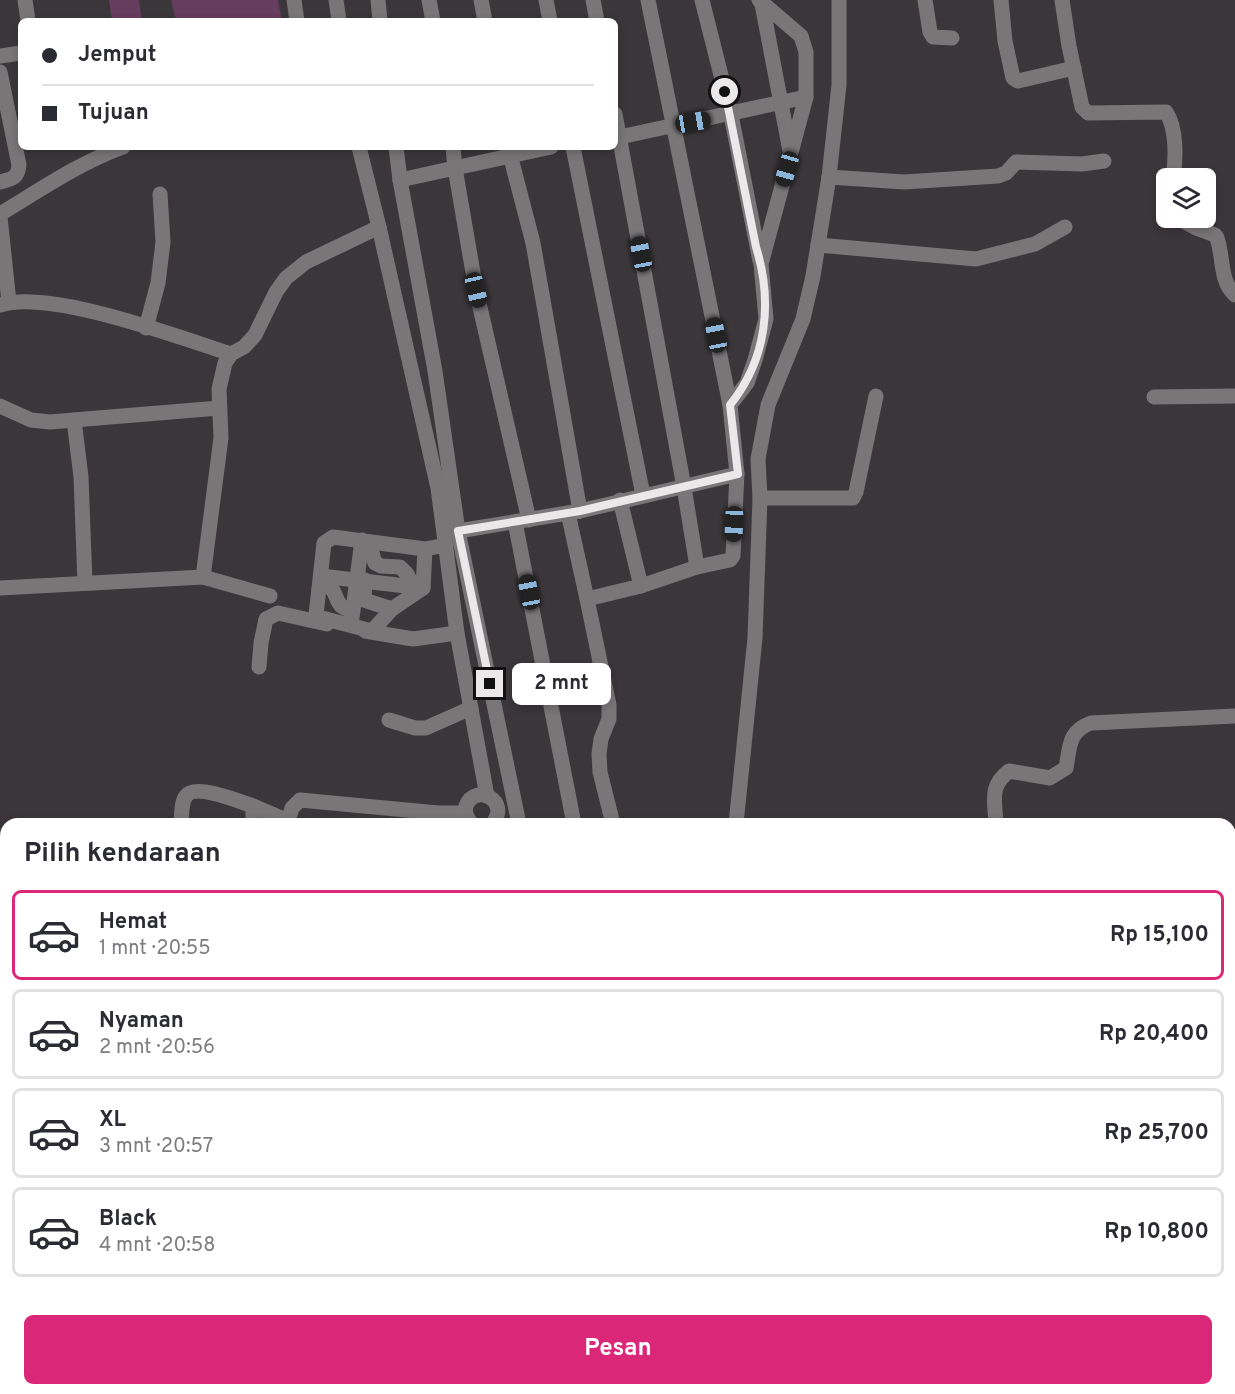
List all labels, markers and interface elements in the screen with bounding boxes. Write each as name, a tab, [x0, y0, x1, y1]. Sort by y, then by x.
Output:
text: Jemput	[78, 42, 156, 69]
route start	[711, 78, 738, 105]
text: Tujuan	[78, 100, 149, 127]
car	[674, 110, 712, 134]
car	[773, 149, 801, 189]
map controls	[1156, 168, 1216, 228]
button: layers	[1156, 168, 1216, 228]
car	[629, 235, 653, 273]
car	[463, 270, 489, 310]
car	[704, 316, 728, 354]
car	[724, 506, 744, 542]
car	[517, 573, 541, 611]
callout: 2 mnt	[511, 663, 610, 705]
route end	[476, 670, 503, 697]
text: 2 mnt	[534, 671, 589, 697]
text: Pilih kendaraan	[24, 837, 221, 871]
icon: car	[27, 908, 81, 962]
text: Hemat	[99, 909, 167, 936]
text: Rp 15,100	[1110, 922, 1209, 949]
text: 1 mnt · 20:55	[99, 936, 211, 962]
icon: car	[27, 1007, 81, 1061]
text: Nyaman	[99, 1008, 184, 1035]
text: Rp 20,400	[1099, 1021, 1209, 1048]
text: 2 mnt · 20:56	[99, 1035, 215, 1061]
icon: car	[27, 1106, 81, 1160]
text: XL	[99, 1107, 126, 1134]
text: Rp 25,700	[1104, 1120, 1209, 1147]
text: 3 mnt · 20:57	[99, 1134, 213, 1160]
icon: car	[27, 1205, 81, 1259]
text: Black	[99, 1206, 157, 1233]
text: Rp 10,800	[1104, 1219, 1209, 1246]
text: 4 mnt · 20:58	[99, 1233, 215, 1259]
button: Pesan	[24, 1315, 1212, 1384]

